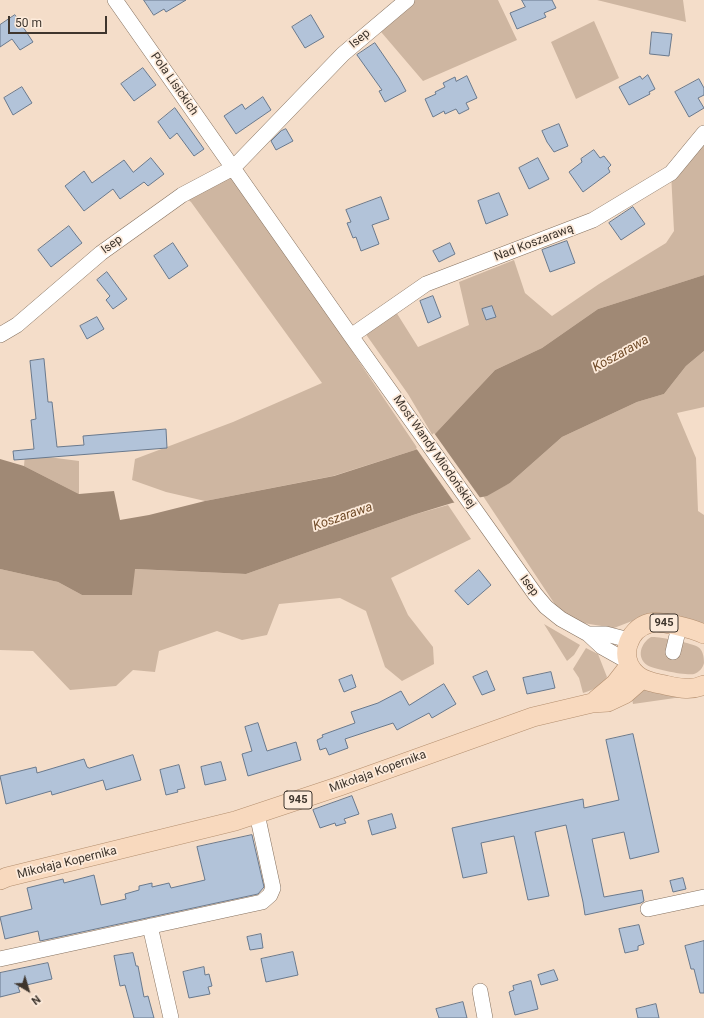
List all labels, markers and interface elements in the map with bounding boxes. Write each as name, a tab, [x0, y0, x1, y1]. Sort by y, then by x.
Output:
scale bar	[10, 8, 109, 34]
text: 50 m	[15, 16, 42, 30]
street label: Isep	[347, 26, 373, 52]
street label: Pola Lisickich	[147, 50, 201, 118]
street label: Nad Koszarawą	[492, 221, 576, 265]
street label: Isep	[99, 233, 125, 257]
water label: Koszarawa	[590, 332, 652, 376]
street label: Most Wandy Miodońskiej	[390, 393, 478, 511]
water label: Koszarawa	[311, 500, 375, 534]
street label: Isep	[516, 573, 542, 599]
road number: 945	[650, 614, 678, 632]
street label: Mikołaja Kopernika	[328, 748, 428, 796]
road number: 945	[284, 791, 312, 809]
street label: Mikołaja Kopernika	[16, 844, 118, 882]
north arrow	[8, 970, 48, 1010]
text: N	[29, 992, 43, 1007]

